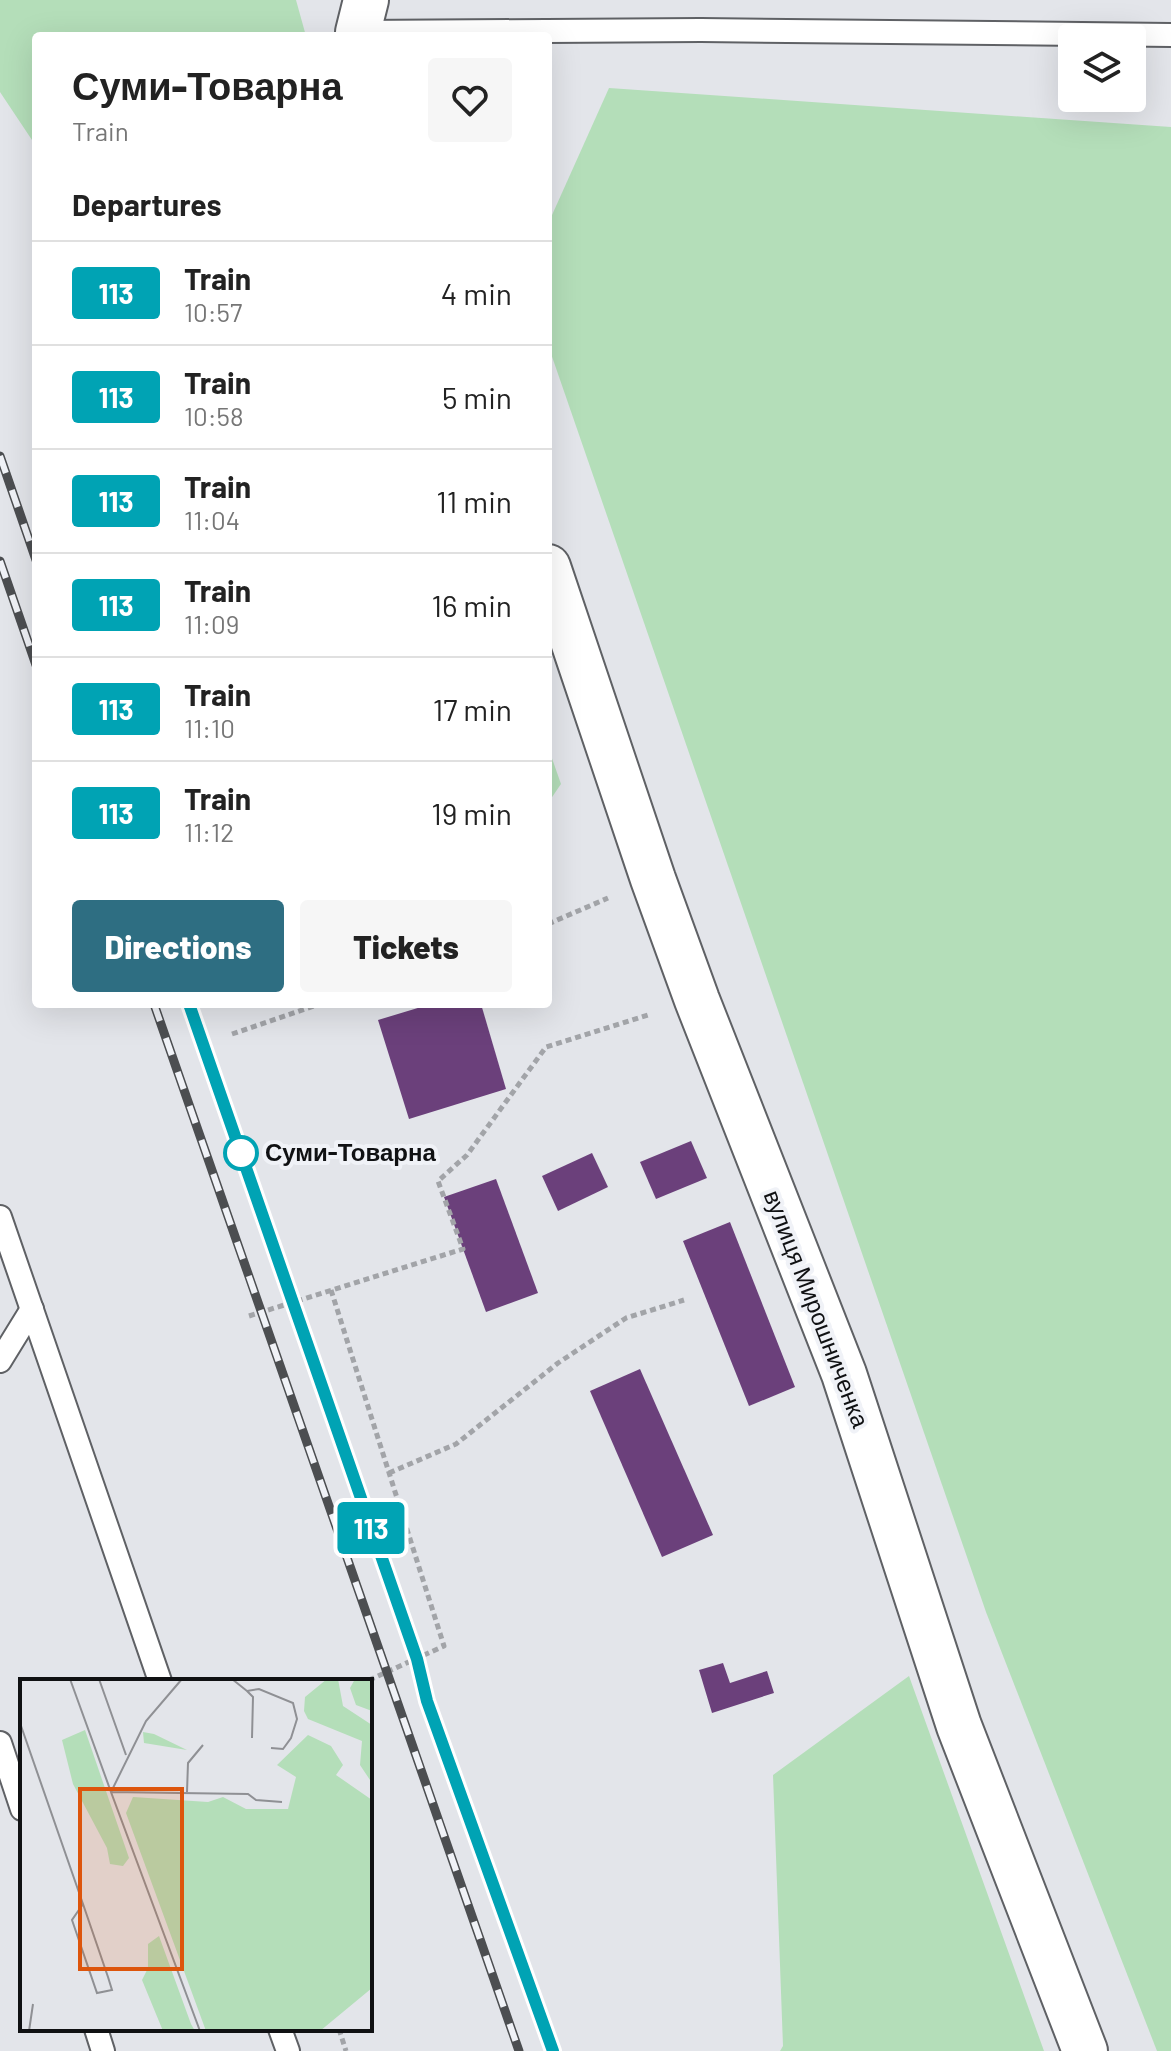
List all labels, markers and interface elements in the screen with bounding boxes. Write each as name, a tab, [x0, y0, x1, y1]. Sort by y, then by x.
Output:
map controls	[1058, 24, 1146, 112]
button: layers	[1058, 24, 1146, 112]
button: heart	[428, 58, 512, 142]
text: Суми-Товарна	[72, 62, 343, 108]
text: Train	[72, 115, 129, 146]
text: Departures	[72, 186, 222, 222]
text: Train	[184, 260, 251, 296]
text: 4 min	[441, 275, 512, 311]
text: 113	[98, 276, 134, 310]
text: 10:57	[184, 296, 242, 327]
text: Train	[184, 364, 251, 400]
text: 5 min	[442, 379, 512, 415]
text: 113	[98, 380, 134, 414]
text: 10:58	[184, 400, 244, 431]
text: Train	[184, 468, 251, 504]
text: 11 min	[436, 483, 512, 519]
text: 113	[98, 484, 134, 518]
text: 11:04	[184, 504, 240, 535]
text: Train	[184, 572, 251, 608]
text: 16 min	[431, 587, 512, 623]
text: 113	[98, 588, 134, 622]
text: 11:09	[184, 608, 239, 639]
text: Train	[184, 676, 251, 712]
text: 17 min	[433, 691, 512, 727]
text: 113	[98, 692, 134, 726]
text: 11:10	[184, 712, 235, 743]
text: Train	[184, 780, 251, 816]
text: 19 min	[431, 795, 512, 831]
text: 113	[98, 796, 134, 830]
text: 11:12	[184, 816, 234, 847]
button: Directions	[72, 900, 284, 992]
button: Tickets	[300, 900, 512, 992]
marker: Суми-Товарна	[224, 1136, 258, 1170]
place label: Суми-Товарна	[265, 1137, 436, 1166]
street label: вулиця Мирошниченка	[759, 1186, 876, 1432]
line badge: 113	[325, 1502, 417, 1554]
text: 113	[353, 1511, 389, 1545]
inset map	[20, 1679, 372, 2031]

